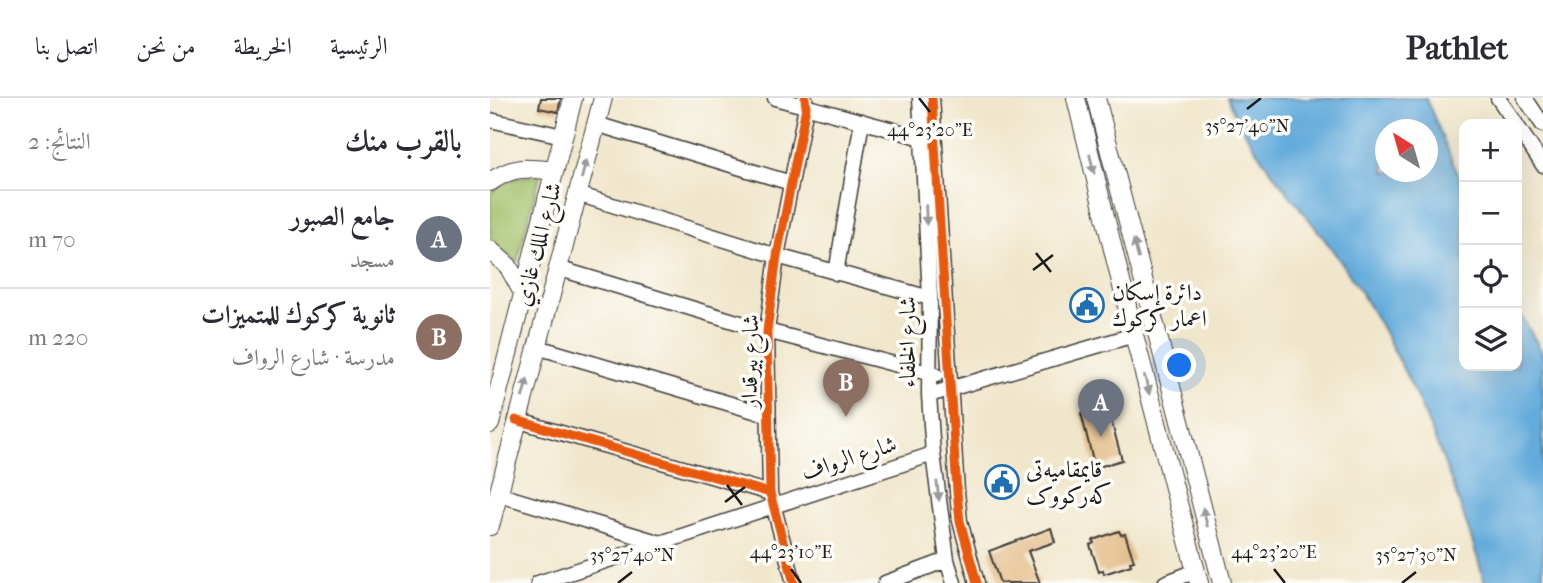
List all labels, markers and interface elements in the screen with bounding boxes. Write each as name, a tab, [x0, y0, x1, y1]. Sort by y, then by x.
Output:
text: Pathlet	[1406, 29, 1508, 68]
text: اتصل بنا	[35, 32, 98, 60]
text: من نحن	[136, 32, 196, 60]
text: الخريطة	[234, 32, 292, 60]
text: الرئيسية	[330, 32, 388, 60]
text: 35°27'40"N	[1205, 116, 1290, 137]
north arrow	[1375, 119, 1438, 182]
map controls	[1459, 119, 1522, 371]
button: +	[1459, 119, 1522, 182]
text: 44°23'20"E	[887, 120, 973, 141]
text: بالقرب منك	[345, 124, 462, 159]
text: النتائج: 2	[28, 128, 91, 155]
one-way arrow	[1087, 153, 1098, 175]
one-way arrow	[579, 157, 590, 179]
street label: شارع الملك غازي	[508, 179, 573, 310]
button: −	[1459, 182, 1522, 245]
text: جامع الصبور	[290, 201, 395, 232]
one-way arrow	[921, 204, 932, 226]
text: 70 m	[28, 226, 76, 253]
text: A	[432, 226, 446, 253]
one-way arrow	[1130, 238, 1141, 260]
button: locate	[1459, 245, 1522, 308]
text: مسجد	[350, 246, 395, 273]
place label: دائرة إسكان اعمار كركوك	[1112, 279, 1207, 333]
public building icon: دائرة إسكان اعمار كركوك	[1068, 286, 1106, 324]
street label: شارع الخلفاء	[894, 296, 927, 388]
text: ثانوية كركوك للمتميزات	[201, 299, 395, 330]
button: layers	[1459, 308, 1522, 371]
street label: شارع بيرقدار	[736, 314, 770, 410]
text: 220 m	[28, 324, 88, 351]
text: B	[432, 324, 446, 351]
text: مدرسة · شارع الرواف	[231, 344, 395, 371]
your location	[1162, 348, 1196, 382]
pin: B	[823, 359, 869, 417]
one-way arrow	[1142, 374, 1153, 396]
one-way arrow	[520, 377, 531, 399]
pin: A	[1078, 379, 1124, 437]
street label: شارع الرواف	[798, 430, 902, 492]
place label: قایمقامیەتی کەرکووک	[1026, 456, 1112, 510]
public building icon: قایمقامیەتی کەرکووک	[983, 463, 1021, 501]
one-way arrow	[933, 480, 944, 502]
one-way arrow	[1199, 506, 1210, 528]
text: 44°23'10"E	[750, 542, 832, 563]
text: 44°23'20"E	[1231, 542, 1317, 563]
text: 35°27'40"N	[590, 545, 675, 566]
text: 35°27'30"N	[1375, 545, 1457, 566]

